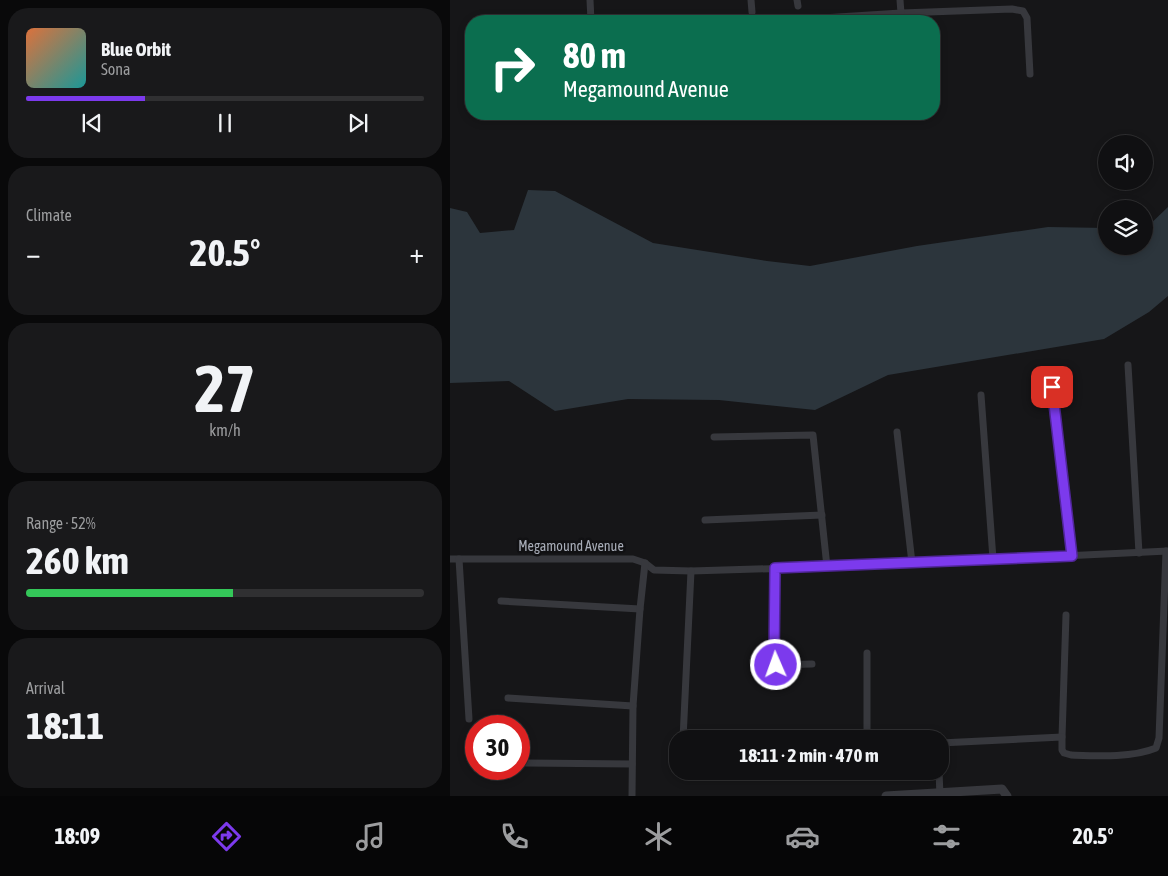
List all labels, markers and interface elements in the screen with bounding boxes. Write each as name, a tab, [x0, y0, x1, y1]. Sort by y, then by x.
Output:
icon: right	[480, 35, 545, 100]
text: 80 m	[563, 35, 626, 75]
text: Blue Orbit	[101, 38, 171, 60]
text: Sona	[101, 60, 130, 78]
text: Megamound Avenue	[563, 76, 729, 102]
icon: previous	[78, 109, 106, 137]
icon: pause	[211, 109, 239, 137]
icon: next	[344, 109, 372, 137]
map controls	[1098, 135, 1153, 255]
button: sound	[1098, 135, 1153, 190]
button: layers	[1098, 200, 1153, 255]
text: Climate	[26, 206, 72, 224]
text: 20.5°	[190, 231, 260, 274]
text: −	[26, 237, 41, 269]
text: +	[409, 237, 424, 269]
text: 27	[194, 351, 256, 426]
pin	[1031, 366, 1073, 408]
icon: arrive	[1038, 373, 1066, 401]
text: km/h	[209, 421, 241, 439]
text: Range · 52%	[26, 514, 96, 532]
street label: Megamound Avenue	[518, 538, 624, 554]
text: 260 km	[26, 539, 129, 582]
position arrow	[749, 638, 801, 690]
text: Arrival	[26, 679, 65, 697]
text: 18:11	[26, 704, 104, 747]
speed limit sign: 30	[465, 715, 530, 780]
text: 18:11 · 2 min · 470 m	[739, 744, 879, 766]
icon: directions	[209, 819, 244, 854]
icon: music	[353, 819, 388, 854]
icon: phone	[497, 819, 532, 854]
icon: climate	[641, 819, 676, 854]
icon: car	[785, 819, 820, 854]
icon: filters	[929, 819, 964, 854]
text: 18:09	[54, 823, 100, 849]
text: 20.5°	[1073, 823, 1114, 849]

